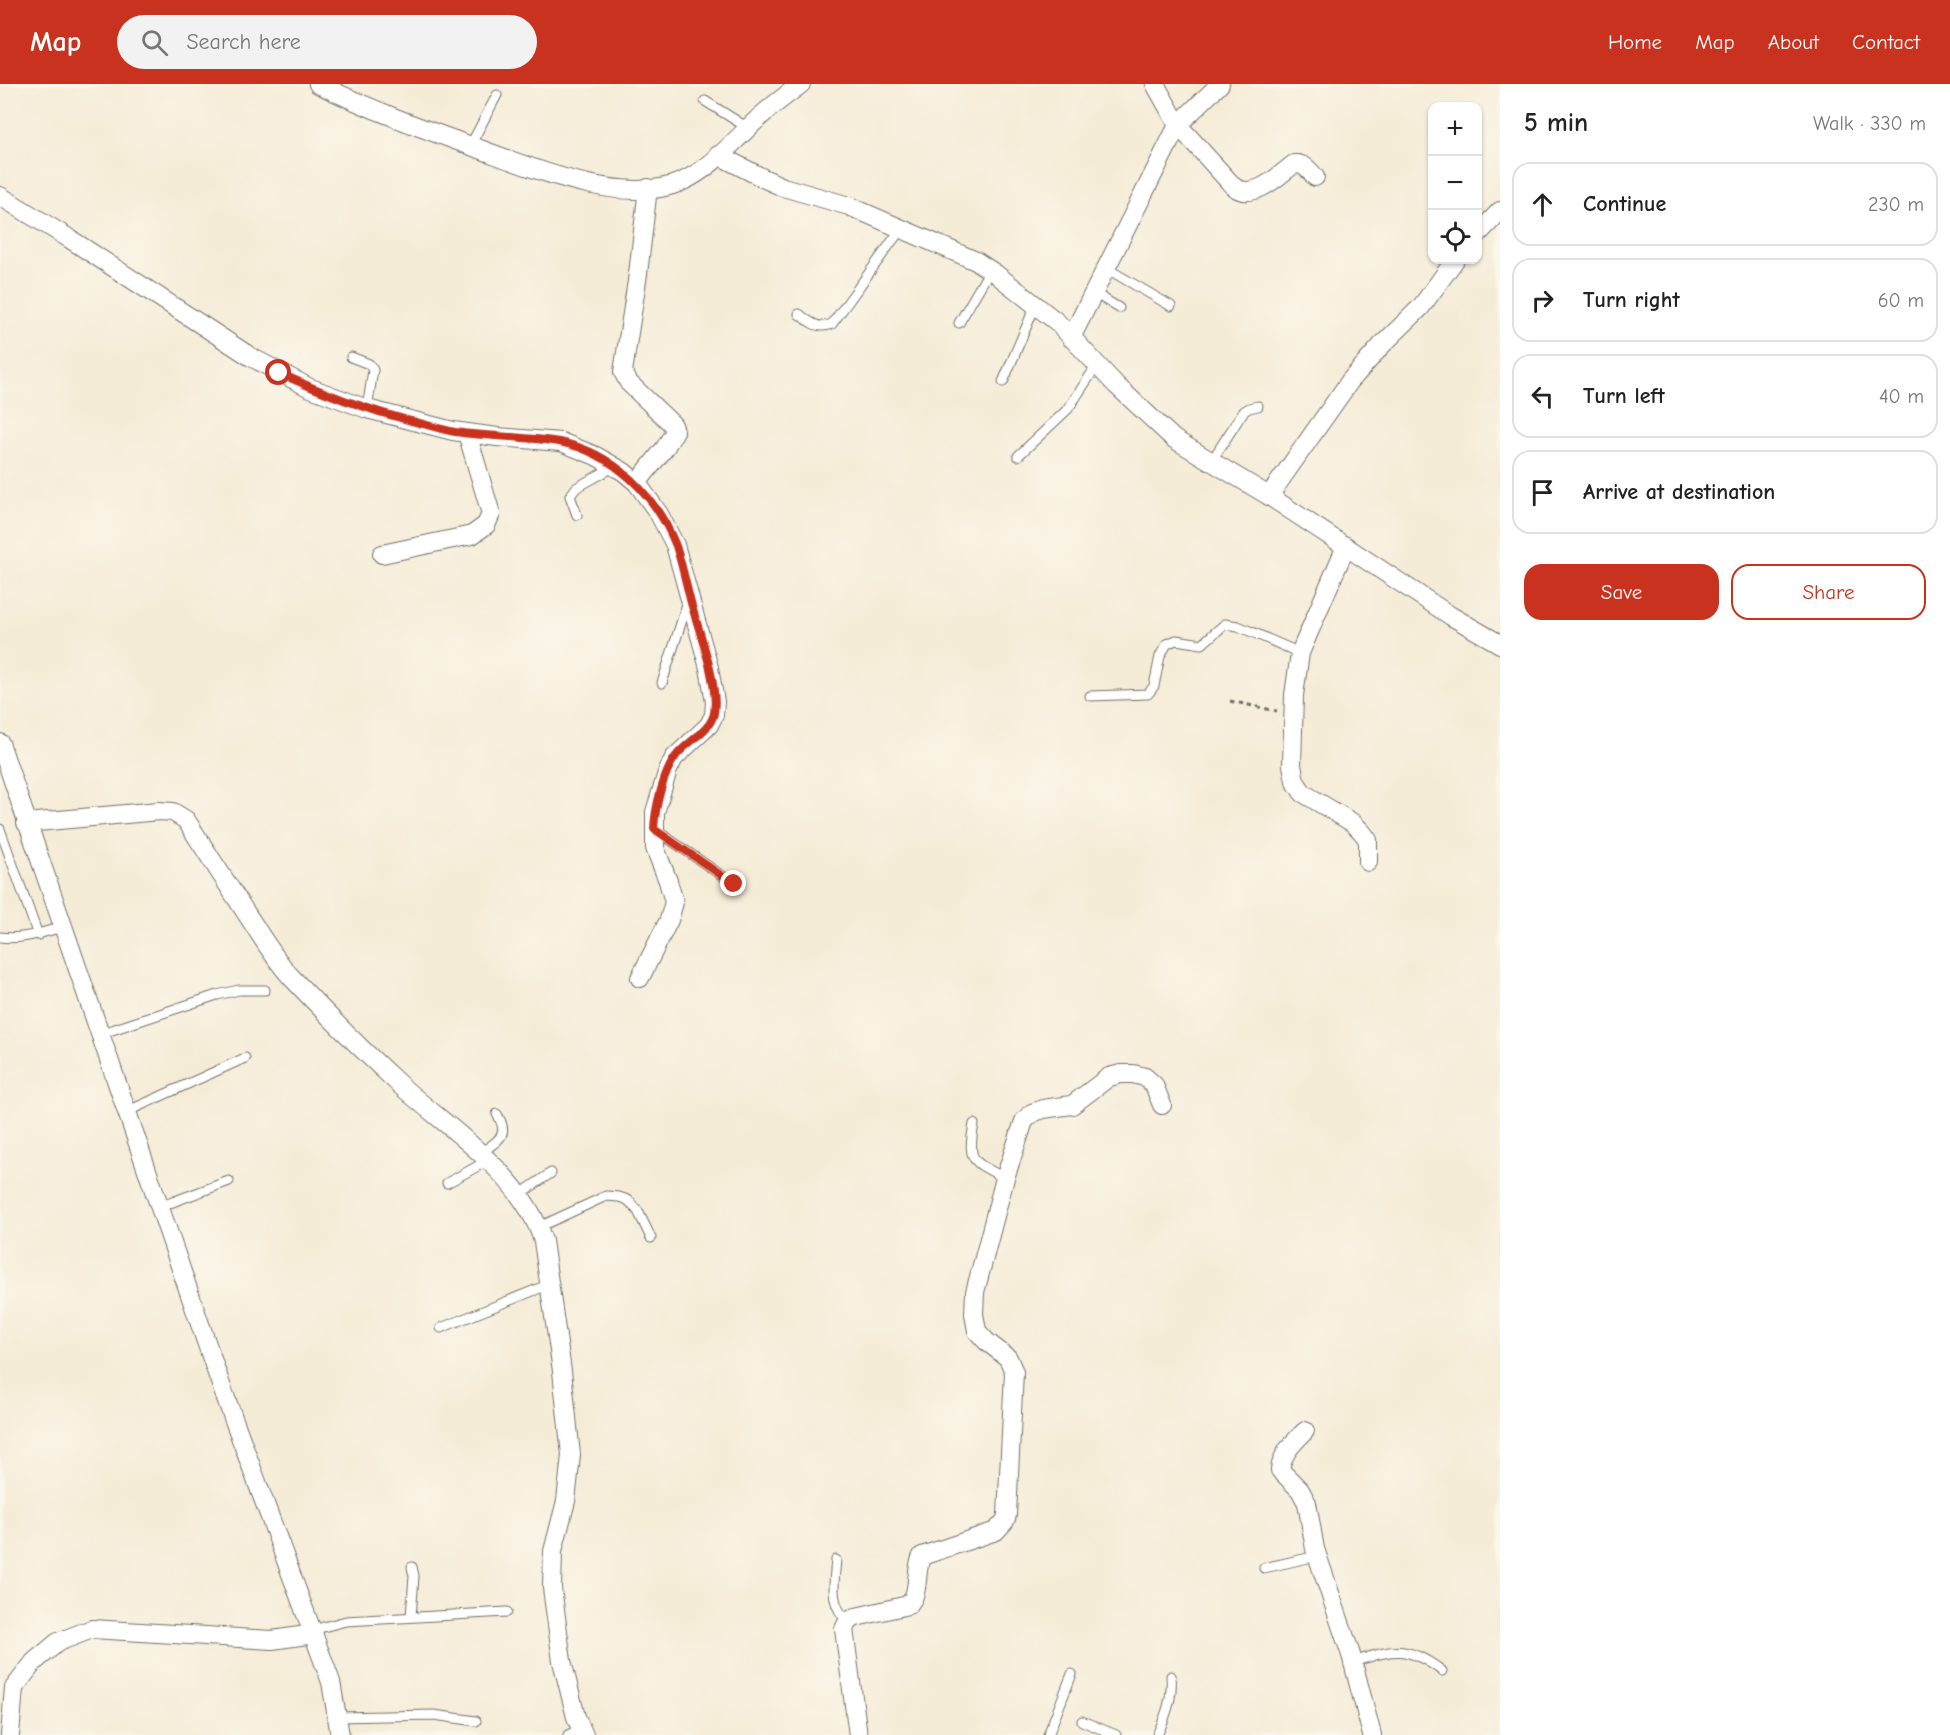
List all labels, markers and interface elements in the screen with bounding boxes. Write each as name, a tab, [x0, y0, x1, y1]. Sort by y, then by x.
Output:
search box	[117, 15, 537, 69]
text: Map	[30, 26, 81, 58]
icon: search	[138, 26, 171, 59]
text: Search here	[186, 29, 301, 55]
text: Home	[1608, 30, 1662, 54]
text: Map	[1695, 30, 1735, 54]
text: About	[1768, 30, 1819, 54]
text: Contact	[1852, 30, 1920, 54]
map controls	[1428, 102, 1482, 264]
button: +	[1428, 102, 1482, 156]
text: 5 min	[1524, 108, 1588, 138]
text: Walk · 330 m	[1813, 112, 1926, 135]
button: −	[1428, 156, 1482, 210]
icon: ahead	[1526, 188, 1559, 221]
text: Continue	[1583, 191, 1666, 217]
text: 230 m	[1868, 193, 1924, 216]
button: locate	[1428, 210, 1482, 264]
icon: right	[1526, 284, 1559, 317]
text: Turn right	[1583, 287, 1680, 313]
text: 60 m	[1878, 289, 1924, 312]
route start	[265, 359, 291, 385]
icon: left	[1526, 380, 1559, 413]
text: Turn left	[1583, 383, 1665, 409]
text: 40 m	[1879, 385, 1924, 408]
icon: arrive	[1526, 476, 1559, 509]
text: Arrive at destination	[1583, 479, 1775, 505]
button: Save	[1524, 564, 1719, 620]
button: Share	[1731, 564, 1926, 620]
route end	[720, 870, 746, 896]

